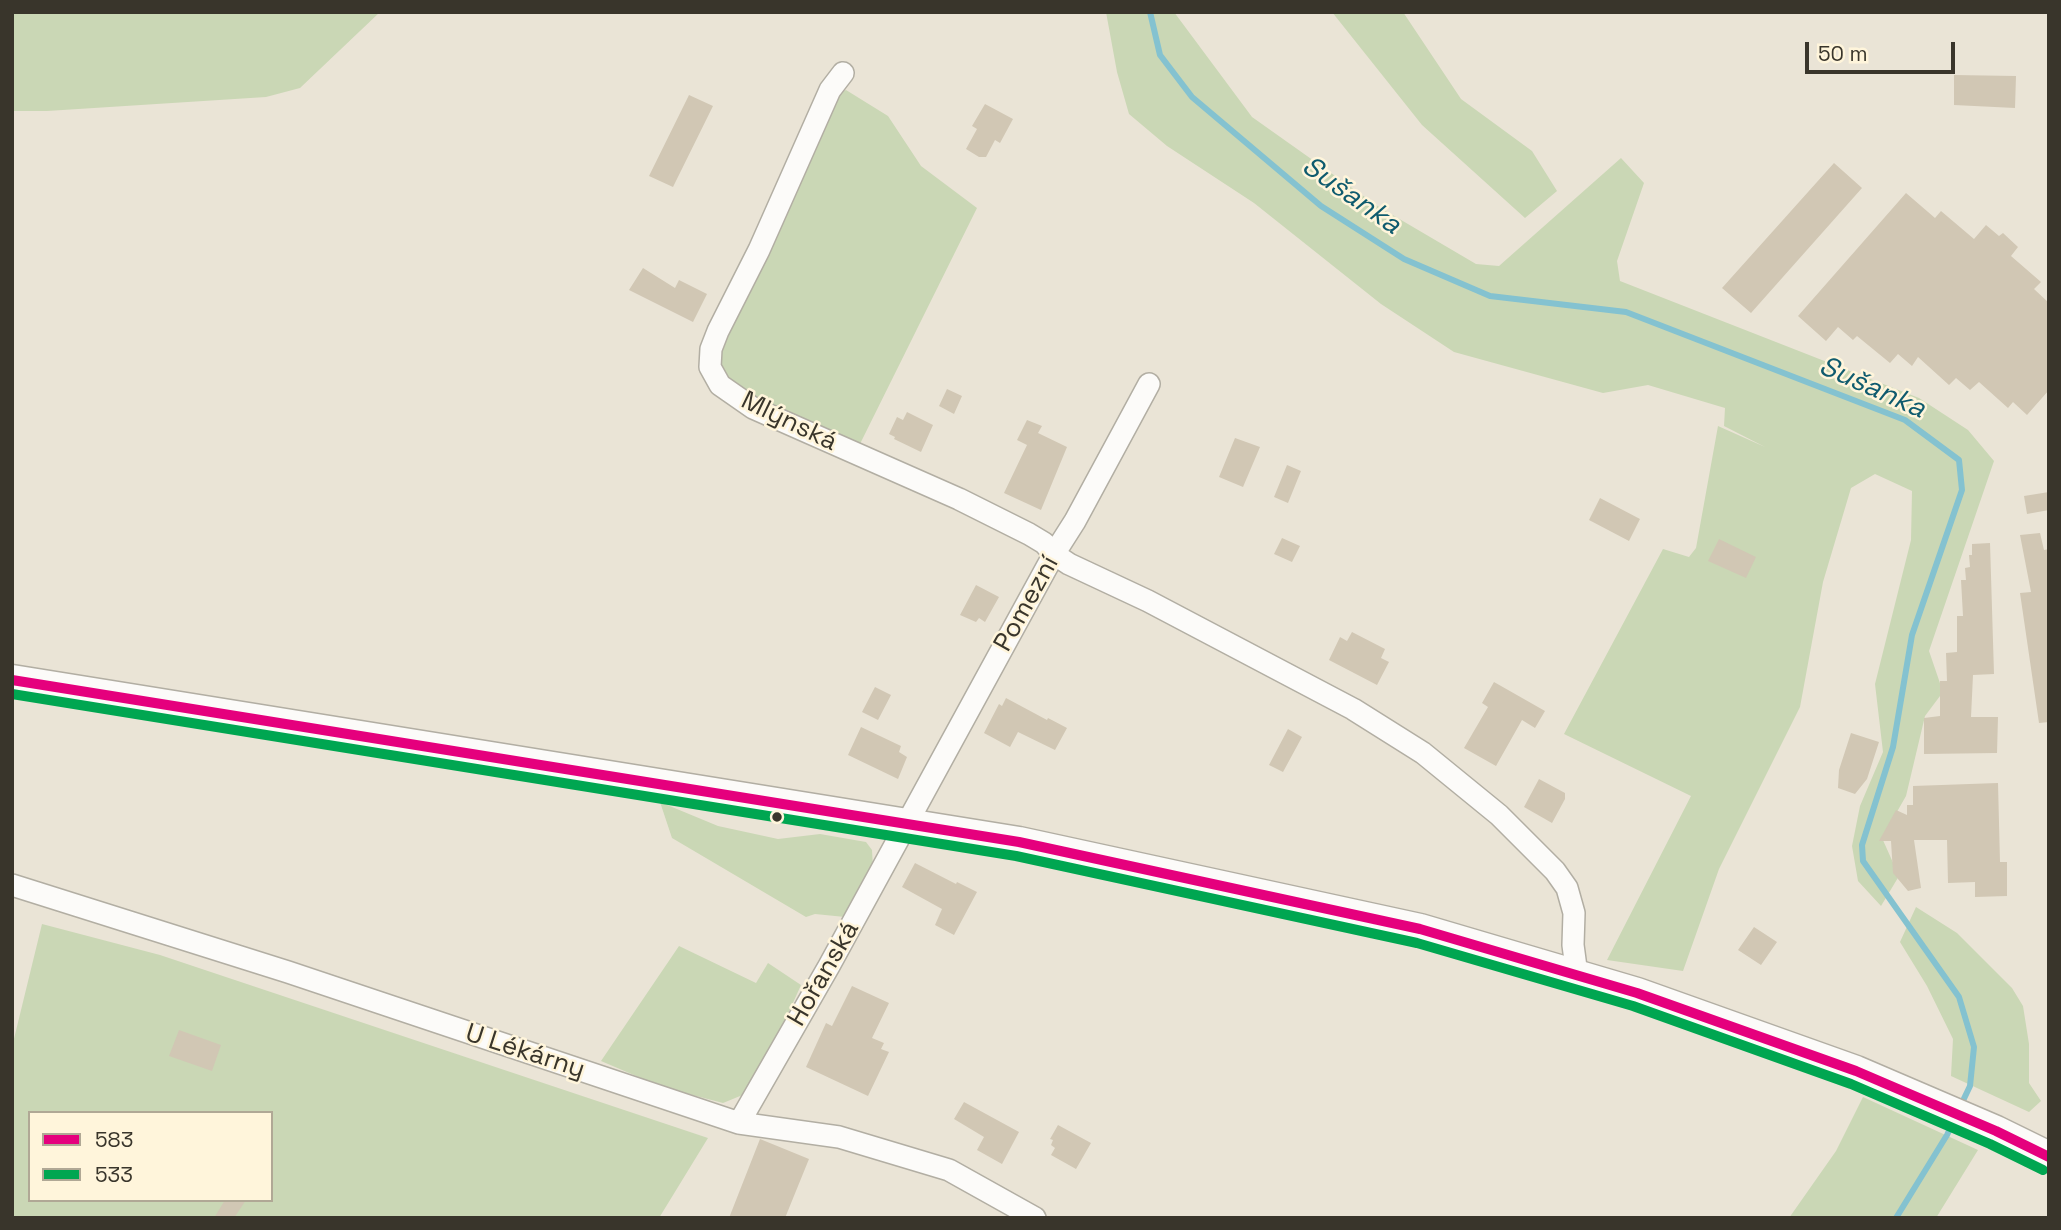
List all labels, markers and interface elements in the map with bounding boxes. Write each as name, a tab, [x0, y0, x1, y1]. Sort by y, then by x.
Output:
scale bar	[1809, 28, 1960, 72]
text: 50 m	[1818, 40, 1868, 67]
water label: Sušanka	[1295, 150, 1407, 242]
water label: Sušanka	[1814, 350, 1930, 426]
street label: Mlýnská	[736, 385, 842, 459]
street label: Pomezní	[988, 551, 1066, 657]
unlabelled marker	[770, 810, 784, 824]
street label: Hořanská	[782, 916, 866, 1032]
street label: U Lékárny	[461, 1018, 589, 1086]
legend	[28, 1111, 273, 1202]
text: 583	[95, 1126, 133, 1153]
text: 533	[95, 1161, 133, 1188]

